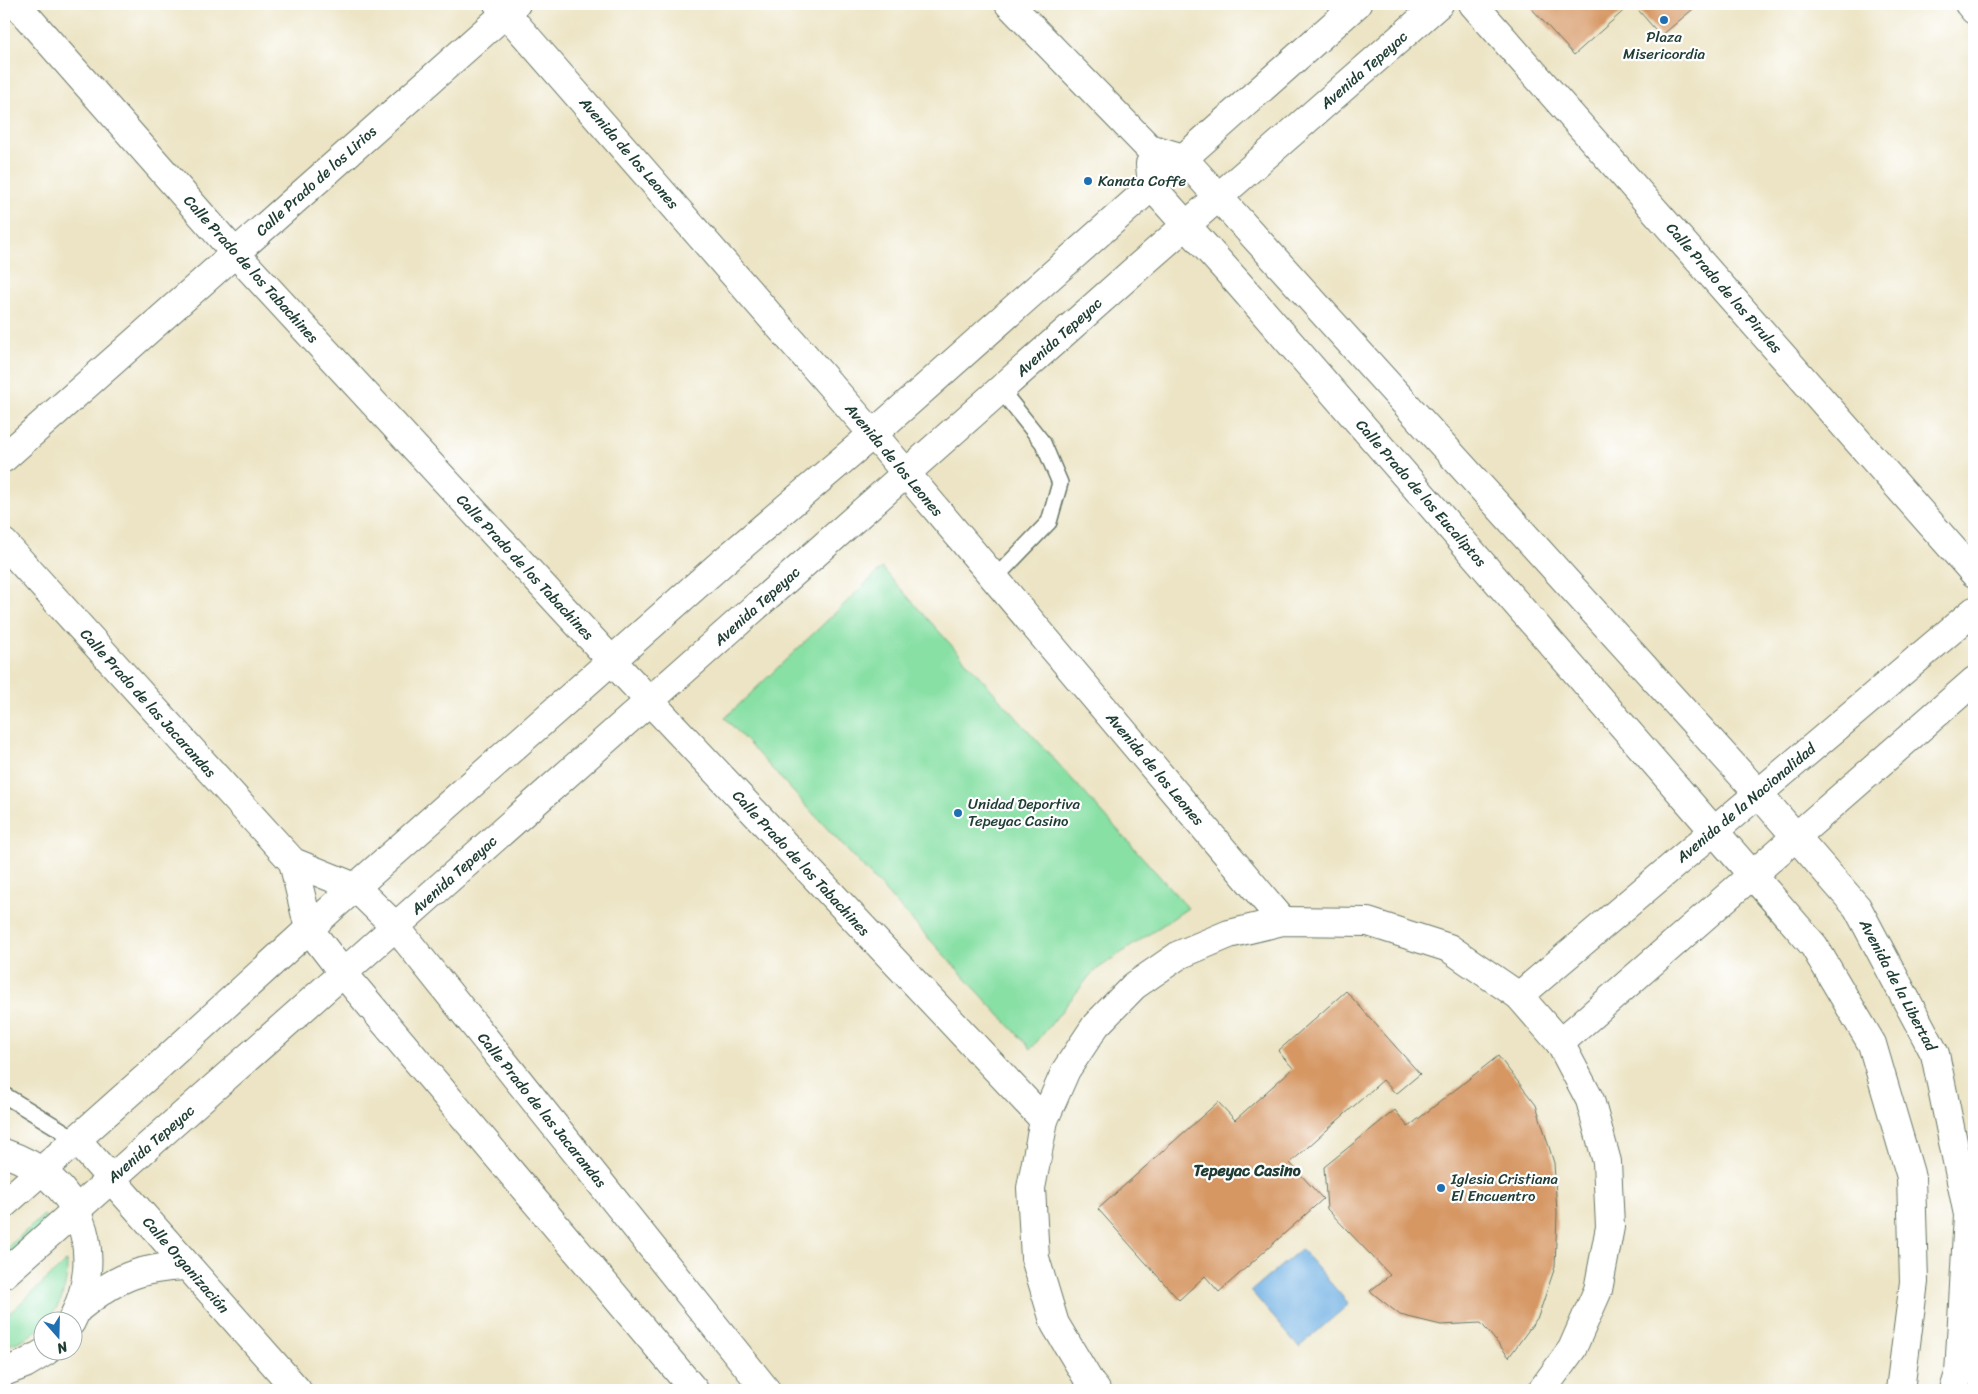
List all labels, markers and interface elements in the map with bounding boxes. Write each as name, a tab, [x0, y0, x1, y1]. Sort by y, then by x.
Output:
marker: Plaza Misericordia	[1658, 14, 1670, 26]
street label: Avenida Tepeyac	[1314, 24, 1414, 116]
place label: Plaza Misericordia	[1623, 24, 1706, 67]
street label: Avenida de los Leones	[572, 90, 685, 215]
street label: Calle Prado de los Lirios	[249, 119, 383, 243]
place label: Kanata Coffe	[1098, 168, 1187, 194]
marker: Kanata Coffe	[1082, 175, 1094, 187]
street label: Calle Prado de los Tabachines	[177, 189, 326, 350]
street label: Calle Prado de los Pirules	[1659, 217, 1789, 360]
street label: Avenida Tepeyac	[1009, 290, 1109, 384]
street label: Avenida de los Leones	[838, 396, 950, 523]
street label: Calle Prado de los Eucaliptos	[1349, 413, 1493, 573]
street label: Calle Prado de los Tabachines	[450, 488, 601, 647]
street label: Avenida Tepeyac	[707, 559, 807, 653]
street label: Calle Prado de las Jacarandas	[73, 622, 223, 784]
street label: Avenida de los Leones	[1099, 705, 1211, 832]
street label: Avenida de la Nacionalidad	[1670, 736, 1823, 870]
street label: Calle Prado de los Tabachines	[726, 784, 877, 943]
place label: Unidad Deportiva Tepeyac Casino	[968, 791, 1080, 834]
marker: Unidad Deportiva Tepeyac Casino	[952, 807, 964, 819]
street label: Avenida Tepeyac	[404, 828, 504, 922]
street label: Avenida de la Libertad	[1852, 913, 1944, 1057]
street label: Calle Prado de las Jacarandas	[471, 1026, 614, 1194]
street label: Avenida Tepeyac	[101, 1098, 201, 1190]
district label: Tepeyac Casino	[1193, 1156, 1301, 1185]
place label: Iglesia Cristiana El Encuentro	[1450, 1166, 1559, 1209]
marker: Iglesia Cristiana El Encuentro	[1435, 1182, 1447, 1194]
street label: Calle Organización	[136, 1210, 236, 1320]
north arrow	[32, 1312, 82, 1362]
text: N	[53, 1334, 72, 1361]

